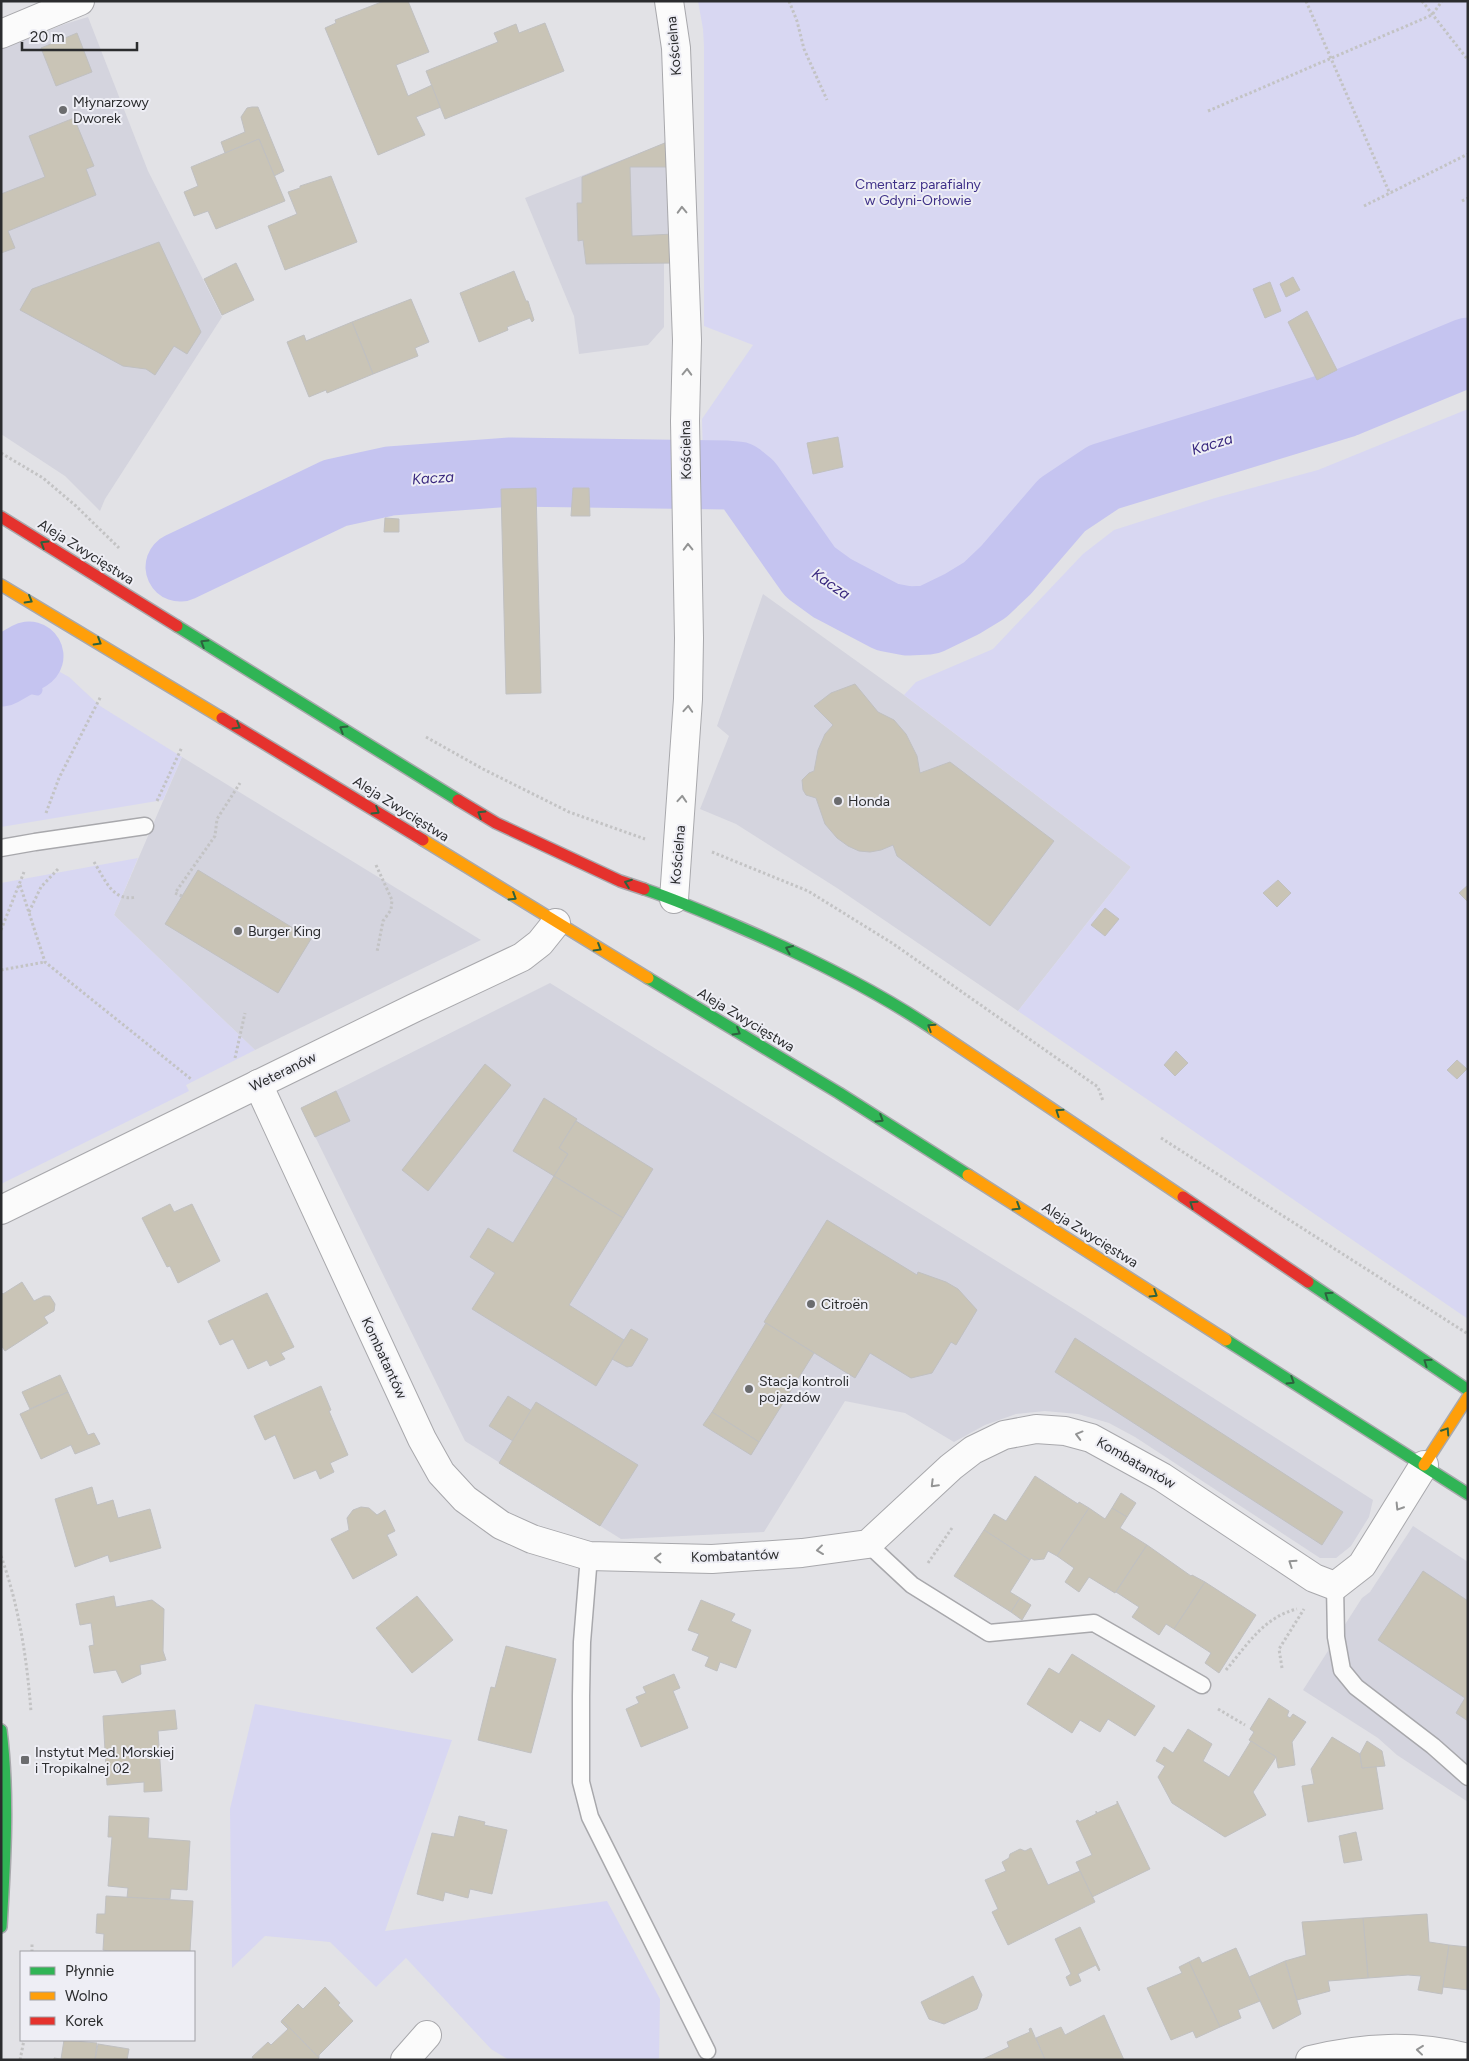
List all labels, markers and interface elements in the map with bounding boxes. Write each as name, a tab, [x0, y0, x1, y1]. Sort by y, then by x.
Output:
street label: Kościelna	[663, 16, 685, 76]
scale bar	[22, 20, 138, 52]
text: 20 m	[30, 28, 64, 46]
place label: Młynarzowy Dworek	[73, 94, 150, 127]
marker: Młynarzowy Dworek	[57, 104, 69, 116]
park label: Cmentarz parafialny w Gdyni-Orłowie	[855, 176, 982, 209]
one-way arrow	[676, 206, 687, 214]
one-way arrow	[681, 368, 692, 376]
street label: Kościelna	[677, 420, 695, 480]
water label: Kacza	[1189, 429, 1235, 459]
water label: Kacza	[411, 468, 455, 488]
street label: Aleja Zwycięstwa	[35, 516, 137, 588]
one-way arrow	[40, 540, 49, 550]
one-way arrow	[683, 543, 693, 550]
water label: Kacza	[808, 565, 854, 603]
one-way arrow	[23, 594, 32, 604]
one-way arrow	[92, 635, 101, 645]
one-way arrow	[201, 640, 210, 650]
one-way arrow	[682, 705, 693, 713]
one-way arrow	[231, 719, 240, 729]
one-way arrow	[339, 725, 348, 735]
street label: Aleja Zwycięstwa	[350, 773, 452, 845]
place label: Honda	[848, 793, 890, 810]
one-way arrow	[676, 794, 687, 802]
marker: Honda	[832, 795, 844, 807]
one-way arrow	[370, 804, 379, 814]
one-way arrow	[478, 810, 487, 820]
street label: Kościelna	[667, 825, 689, 885]
one-way arrow	[624, 879, 633, 889]
one-way arrow	[508, 890, 517, 900]
place label: Burger King	[248, 923, 321, 940]
marker: Burger King	[232, 925, 244, 937]
one-way arrow	[593, 942, 602, 952]
one-way arrow	[785, 944, 794, 955]
street label: Aleja Zwycięstwa	[694, 984, 798, 1056]
one-way arrow	[927, 1024, 936, 1034]
one-way arrow	[732, 1026, 741, 1036]
street label: Weteranów	[247, 1049, 319, 1095]
one-way arrow	[1055, 1109, 1064, 1119]
one-way arrow	[875, 1113, 884, 1123]
street label: Aleja Zwycięstwa	[1039, 1199, 1141, 1271]
one-way arrow	[1012, 1200, 1021, 1210]
one-way arrow	[1189, 1201, 1199, 1210]
one-way arrow	[1149, 1288, 1158, 1297]
one-way arrow	[1324, 1292, 1334, 1301]
place label: Citroën	[821, 1296, 868, 1313]
marker: Citroën	[805, 1298, 817, 1310]
street label: Kombatantów	[358, 1314, 410, 1402]
one-way arrow	[1424, 1359, 1433, 1368]
place label: Stacja kontroli pojazdów	[759, 1373, 849, 1406]
one-way arrow	[1286, 1375, 1295, 1384]
marker: Stacja kontroli pojazdów	[743, 1383, 755, 1395]
one-way arrow	[1440, 1428, 1449, 1437]
one-way arrow	[1075, 1430, 1083, 1441]
street label: Kombatantów	[1094, 1434, 1178, 1492]
one-way arrow	[931, 1478, 940, 1487]
one-way arrow	[1395, 1501, 1405, 1510]
one-way arrow	[816, 1544, 824, 1555]
street label: Kombatantów	[691, 1546, 779, 1566]
one-way arrow	[654, 1552, 662, 1563]
one-way arrow	[1289, 1560, 1298, 1570]
place label: Instytut Med. Morskiej i Tropikalnej 02	[35, 1744, 174, 1777]
marker: Instytut Med. Morskiej i Tropikalnej 02	[19, 1754, 31, 1766]
legend	[20, 1951, 195, 2041]
text: Płynnie	[65, 1962, 114, 1980]
text: Wolno	[65, 1987, 108, 2005]
text: Korek	[65, 2012, 104, 2030]
one-way arrow	[1416, 2045, 1424, 2056]

